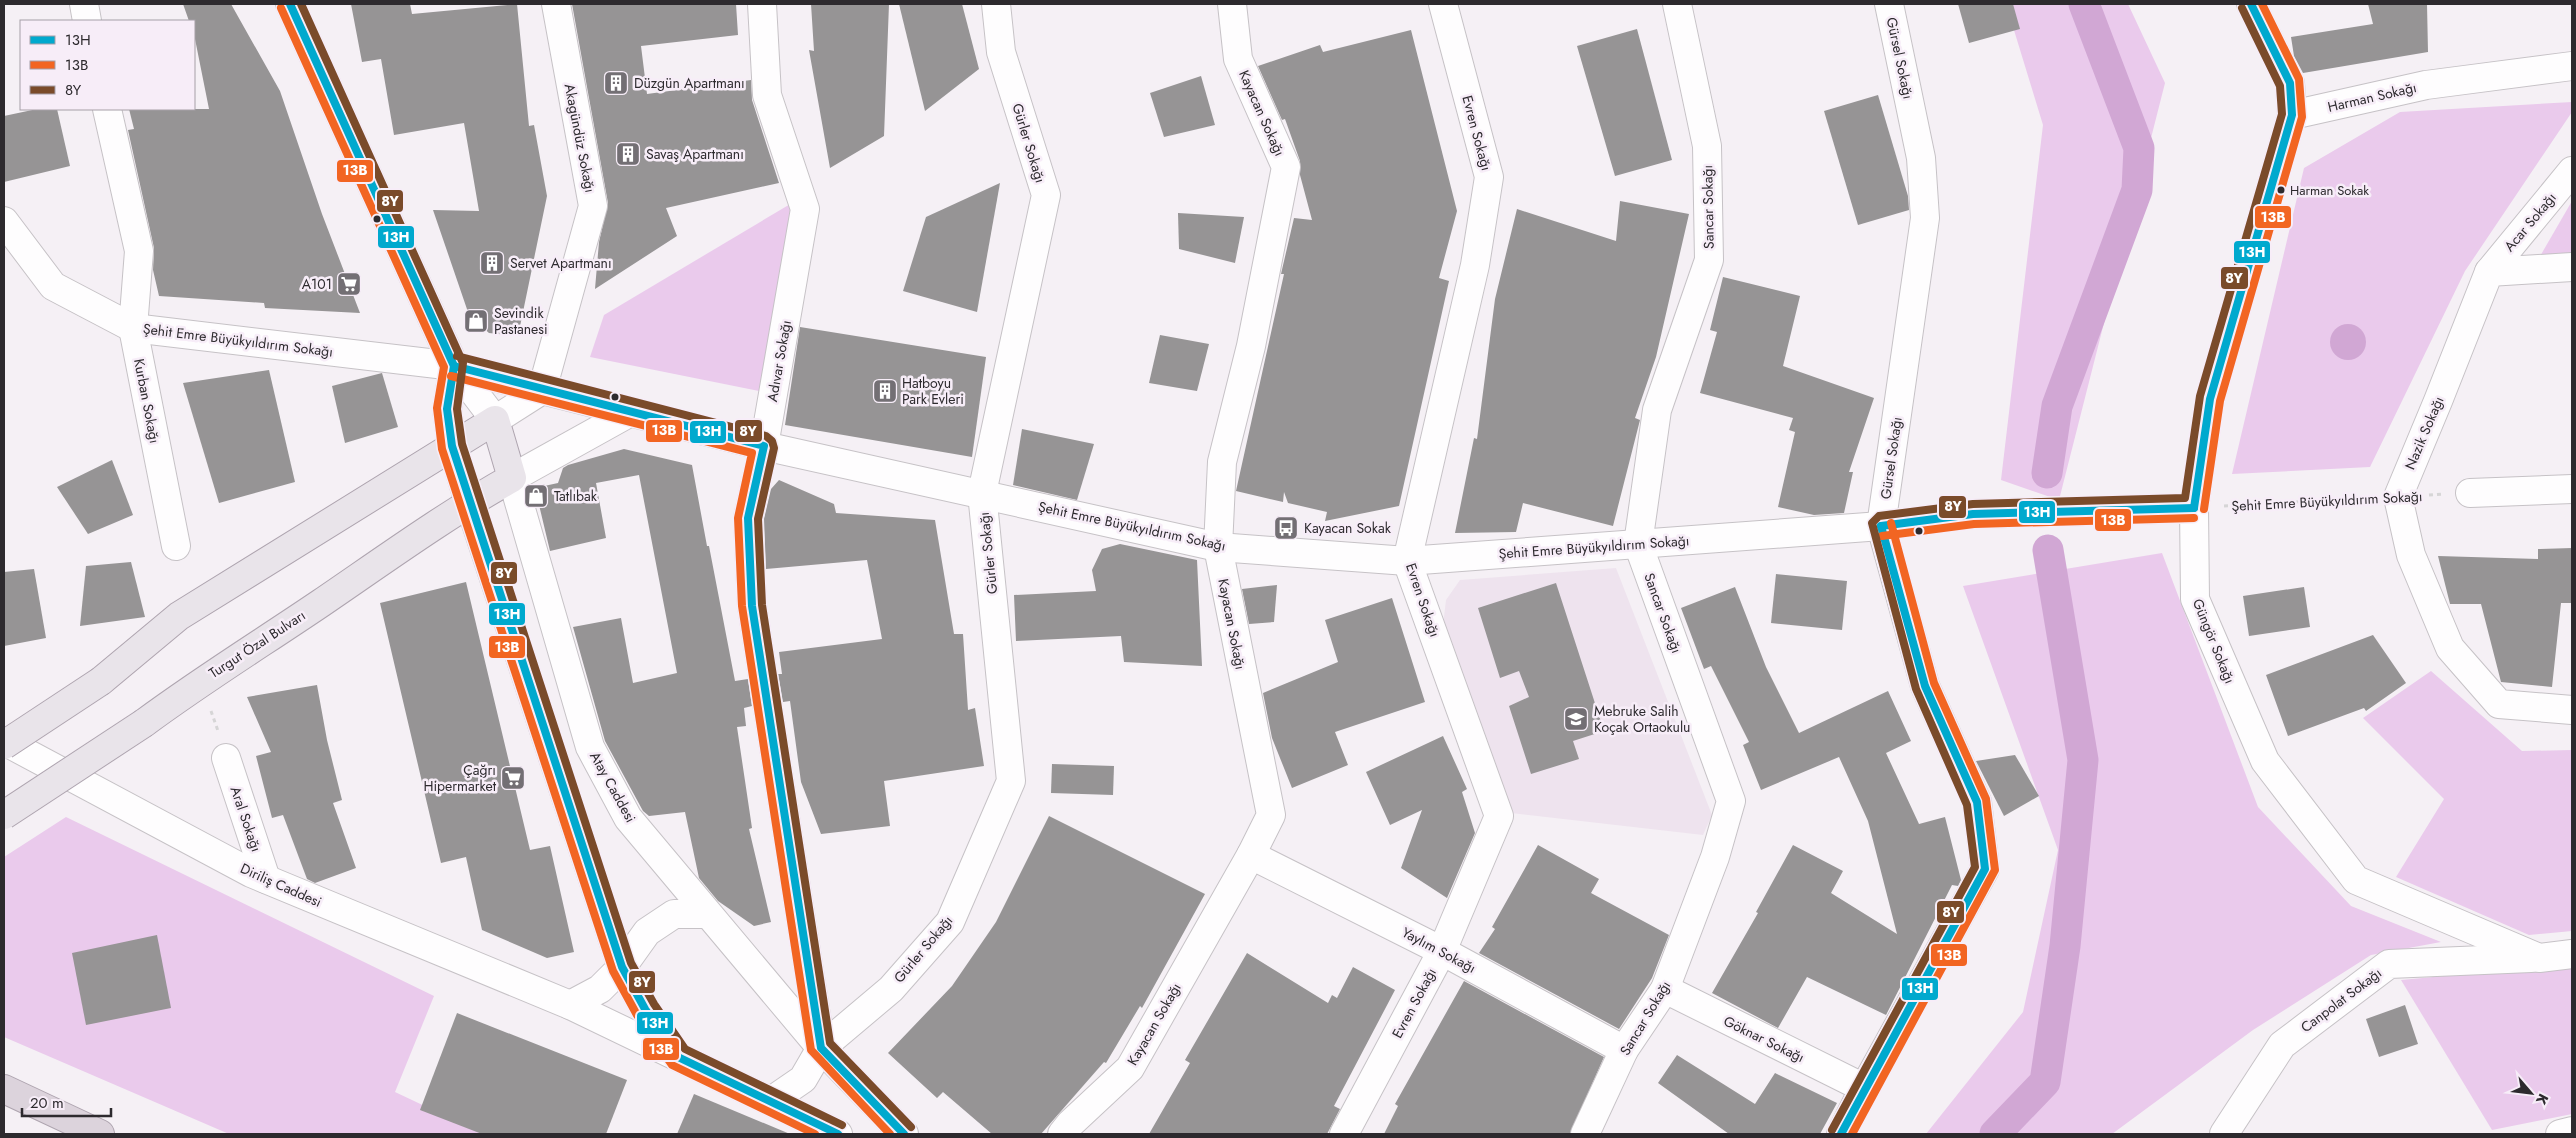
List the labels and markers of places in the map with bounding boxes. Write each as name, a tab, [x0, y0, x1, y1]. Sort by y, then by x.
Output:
building icon: Düzgün Apartmanı	[603, 70, 629, 96]
place label: Düzgün Apartmanı	[634, 73, 745, 93]
building icon: Savaş Apartmanı	[615, 141, 641, 167]
place label: Savaş Apartmanı	[646, 144, 744, 164]
place label: Harman Sokak	[2290, 181, 2369, 200]
marker: Harman Sokak	[2276, 185, 2286, 195]
unlabelled marker	[372, 214, 382, 224]
building icon: Servet Apartmanı	[479, 250, 505, 276]
place label: Servet Apartmanı	[510, 253, 612, 273]
supermarket icon: A101	[336, 271, 362, 297]
place label: A101	[302, 274, 332, 294]
place label: Sevindik Pastanesi	[494, 303, 548, 339]
shop icon: Sevindik Pastanesi	[463, 308, 489, 334]
place label: Hatboyu Park Evleri	[902, 373, 964, 409]
building icon: Hatboyu Park Evleri	[872, 378, 898, 404]
unlabelled marker	[610, 392, 620, 402]
shop icon: Tatlıbak	[523, 483, 549, 509]
place label: Tatlıbak	[554, 486, 598, 506]
bus stop icon: Kayacan Sokak	[1273, 515, 1299, 541]
place label: Kayacan Sokak	[1304, 518, 1392, 538]
unlabelled marker	[1914, 526, 1924, 536]
place label: Mebruke Salih Koçak Ortaokulu	[1594, 701, 1690, 737]
school or university icon: Mebruke Salih Koçak Ortaokulu	[1563, 706, 1589, 732]
place label: Çağrı Hipermarket	[423, 760, 497, 796]
supermarket icon: Çağrı Hipermarket	[500, 765, 526, 791]

